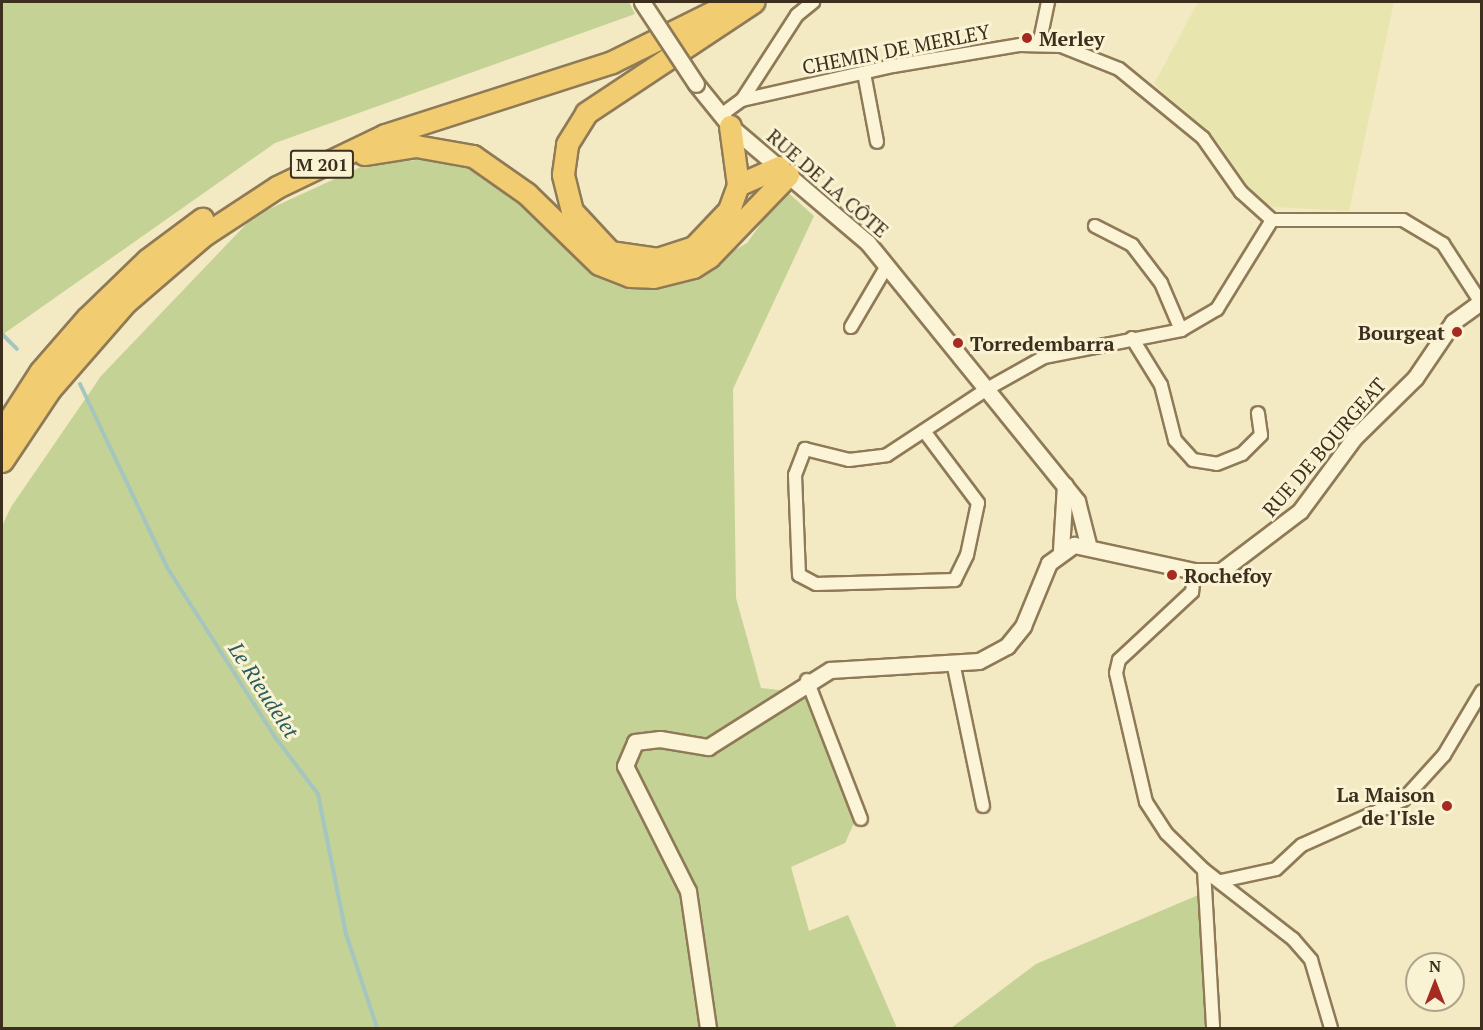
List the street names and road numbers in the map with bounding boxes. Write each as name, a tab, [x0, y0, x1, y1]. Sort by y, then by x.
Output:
street label: CHEMIN DE MERLEY	[800, 19, 992, 79]
street label: RUE DE LA CÔTE	[762, 124, 894, 242]
road number: M 201	[289, 149, 355, 179]
street label: RUE DE BOURGEAT	[1257, 373, 1391, 521]

